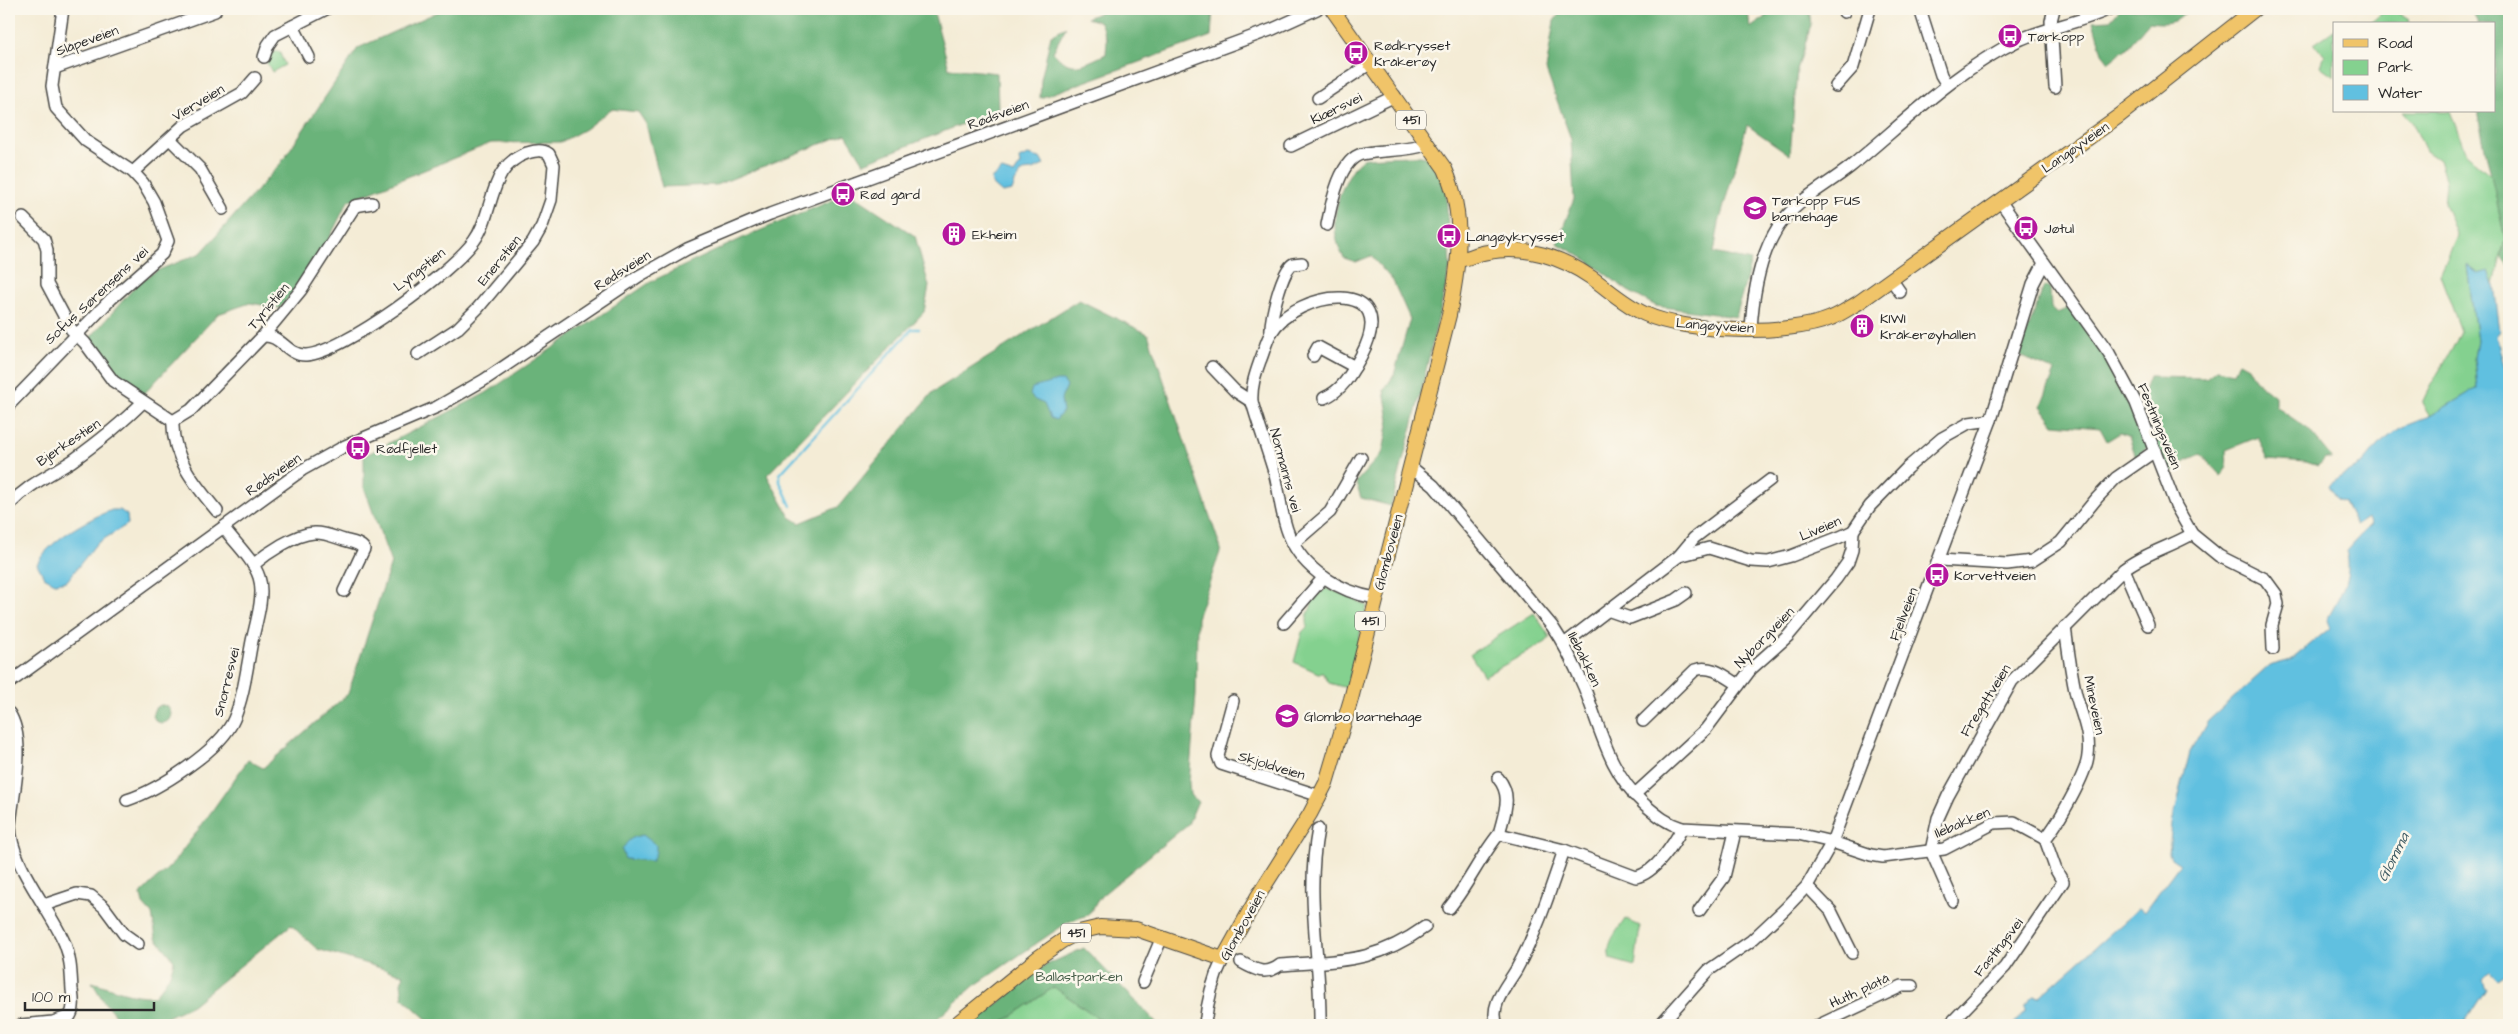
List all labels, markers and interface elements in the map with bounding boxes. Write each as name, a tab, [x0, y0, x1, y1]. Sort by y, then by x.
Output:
street label: Slåpeveien	[53, 20, 121, 61]
legend	[2333, 22, 2496, 112]
bus stop icon: Tørkopp	[1997, 23, 2023, 49]
place label: Tørkopp	[2028, 27, 2085, 47]
text: Road	[2378, 33, 2413, 54]
place label: Rødkrysset Kråkerøy	[1374, 36, 1451, 72]
bus stop icon: Rødkrysset Kråkerøy	[1343, 40, 1369, 66]
text: Park	[2378, 57, 2413, 78]
street label: Vierveien	[169, 79, 228, 126]
text: Water	[2378, 83, 2422, 104]
street label: Kiærsvei	[1307, 88, 1366, 130]
street label: Rødsveien	[965, 95, 1032, 135]
road number: 451	[1396, 110, 1426, 130]
street label: Langøyveien	[2038, 117, 2113, 178]
bus stop icon: Rød gård	[830, 181, 856, 207]
place label: Rød gård	[860, 185, 920, 205]
place label: Tørkopp FUS barnehage	[1772, 191, 1861, 227]
school or university icon: Tørkopp FUS barnehage	[1742, 195, 1768, 221]
bus stop icon: Jøtul	[2013, 215, 2039, 241]
place label: Jøtul	[2044, 219, 2074, 239]
building icon: Ekheim	[941, 221, 967, 247]
bus stop icon: Langøykrysset	[1436, 223, 1462, 249]
place label: Ekheim	[972, 225, 1017, 245]
place label: Langøykrysset	[1466, 227, 1564, 247]
street label: Enerstien	[473, 231, 526, 290]
street label: Sofus Sørensens vei	[40, 242, 153, 349]
street label: Lyngstien	[389, 243, 450, 296]
street label: Rødsveien	[590, 246, 655, 296]
street label: Tyristien	[243, 279, 294, 334]
place label: KIWI Kråkerøyhallen	[1880, 309, 1976, 345]
street label: Langøyveien	[1675, 313, 1755, 339]
building icon: KIWI Kråkerøyhallen	[1849, 313, 1875, 339]
street label: Festningsveien	[2132, 380, 2186, 473]
street label: Bjerkestien	[33, 414, 105, 472]
street label: Normanns vei	[1264, 426, 1306, 514]
bus stop icon: Rødfjellet	[345, 435, 371, 461]
place label: Rødfjellet	[376, 439, 437, 459]
street label: Rødsveien	[242, 448, 305, 501]
street label: Liveien	[1797, 511, 1844, 547]
street label: Glomboveien	[1369, 512, 1409, 592]
bus stop icon: Korvettveien	[1924, 562, 1950, 588]
place label: Korvettveien	[1954, 566, 2036, 586]
street label: Fjellveien	[1885, 585, 1923, 644]
street label: Nyborgveien	[1730, 602, 1799, 673]
road number: 451	[1355, 612, 1385, 630]
street label: Ilebakken	[1562, 629, 1606, 690]
street label: Snorresvei	[209, 645, 245, 719]
street label: Fregattveien	[1956, 660, 2016, 741]
street label: Mineveien	[2078, 674, 2110, 737]
school or university icon: Glombo barnehage	[1274, 703, 1300, 729]
place label: Glombo barnehage	[1304, 707, 1423, 727]
street label: Skjoldveien	[1236, 746, 1308, 786]
street label: Ilebakken	[1931, 802, 1993, 844]
water label: Glomma	[2372, 828, 2415, 885]
street label: Glomboveien	[1215, 887, 1271, 964]
street label: Fastingsvei	[1969, 914, 2028, 981]
road number: 451	[1061, 924, 1091, 942]
park label: Ballastparken	[1035, 967, 1123, 987]
street label: Huth platå	[1826, 968, 1893, 1013]
scale bar	[25, 979, 154, 1011]
text: 100 m	[32, 987, 71, 1008]

